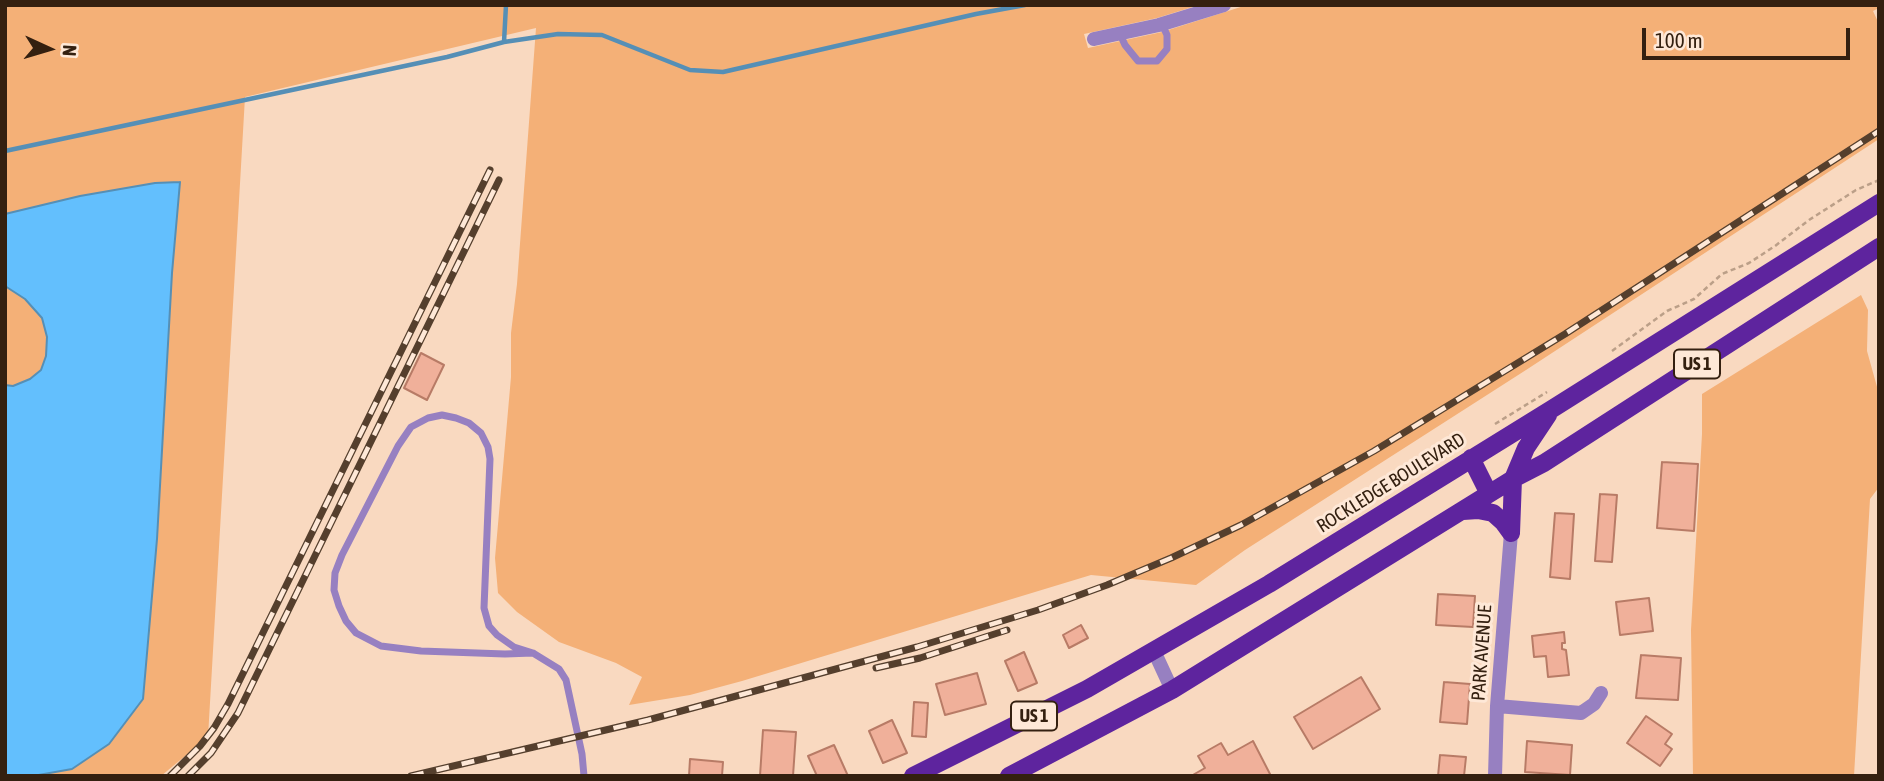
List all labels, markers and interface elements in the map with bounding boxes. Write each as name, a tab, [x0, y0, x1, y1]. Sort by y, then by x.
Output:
north arrow	[14, 14, 84, 84]
scale bar	[1646, 14, 1854, 58]
text: 100 m	[1655, 28, 1703, 52]
text: N	[59, 44, 81, 57]
road number: US 1	[1674, 350, 1720, 378]
street label: ROCKLEDGE BOULEVARD	[1313, 428, 1469, 538]
street label: PARK AVENUE	[1467, 604, 1497, 702]
road number: US 1	[1011, 702, 1057, 730]

